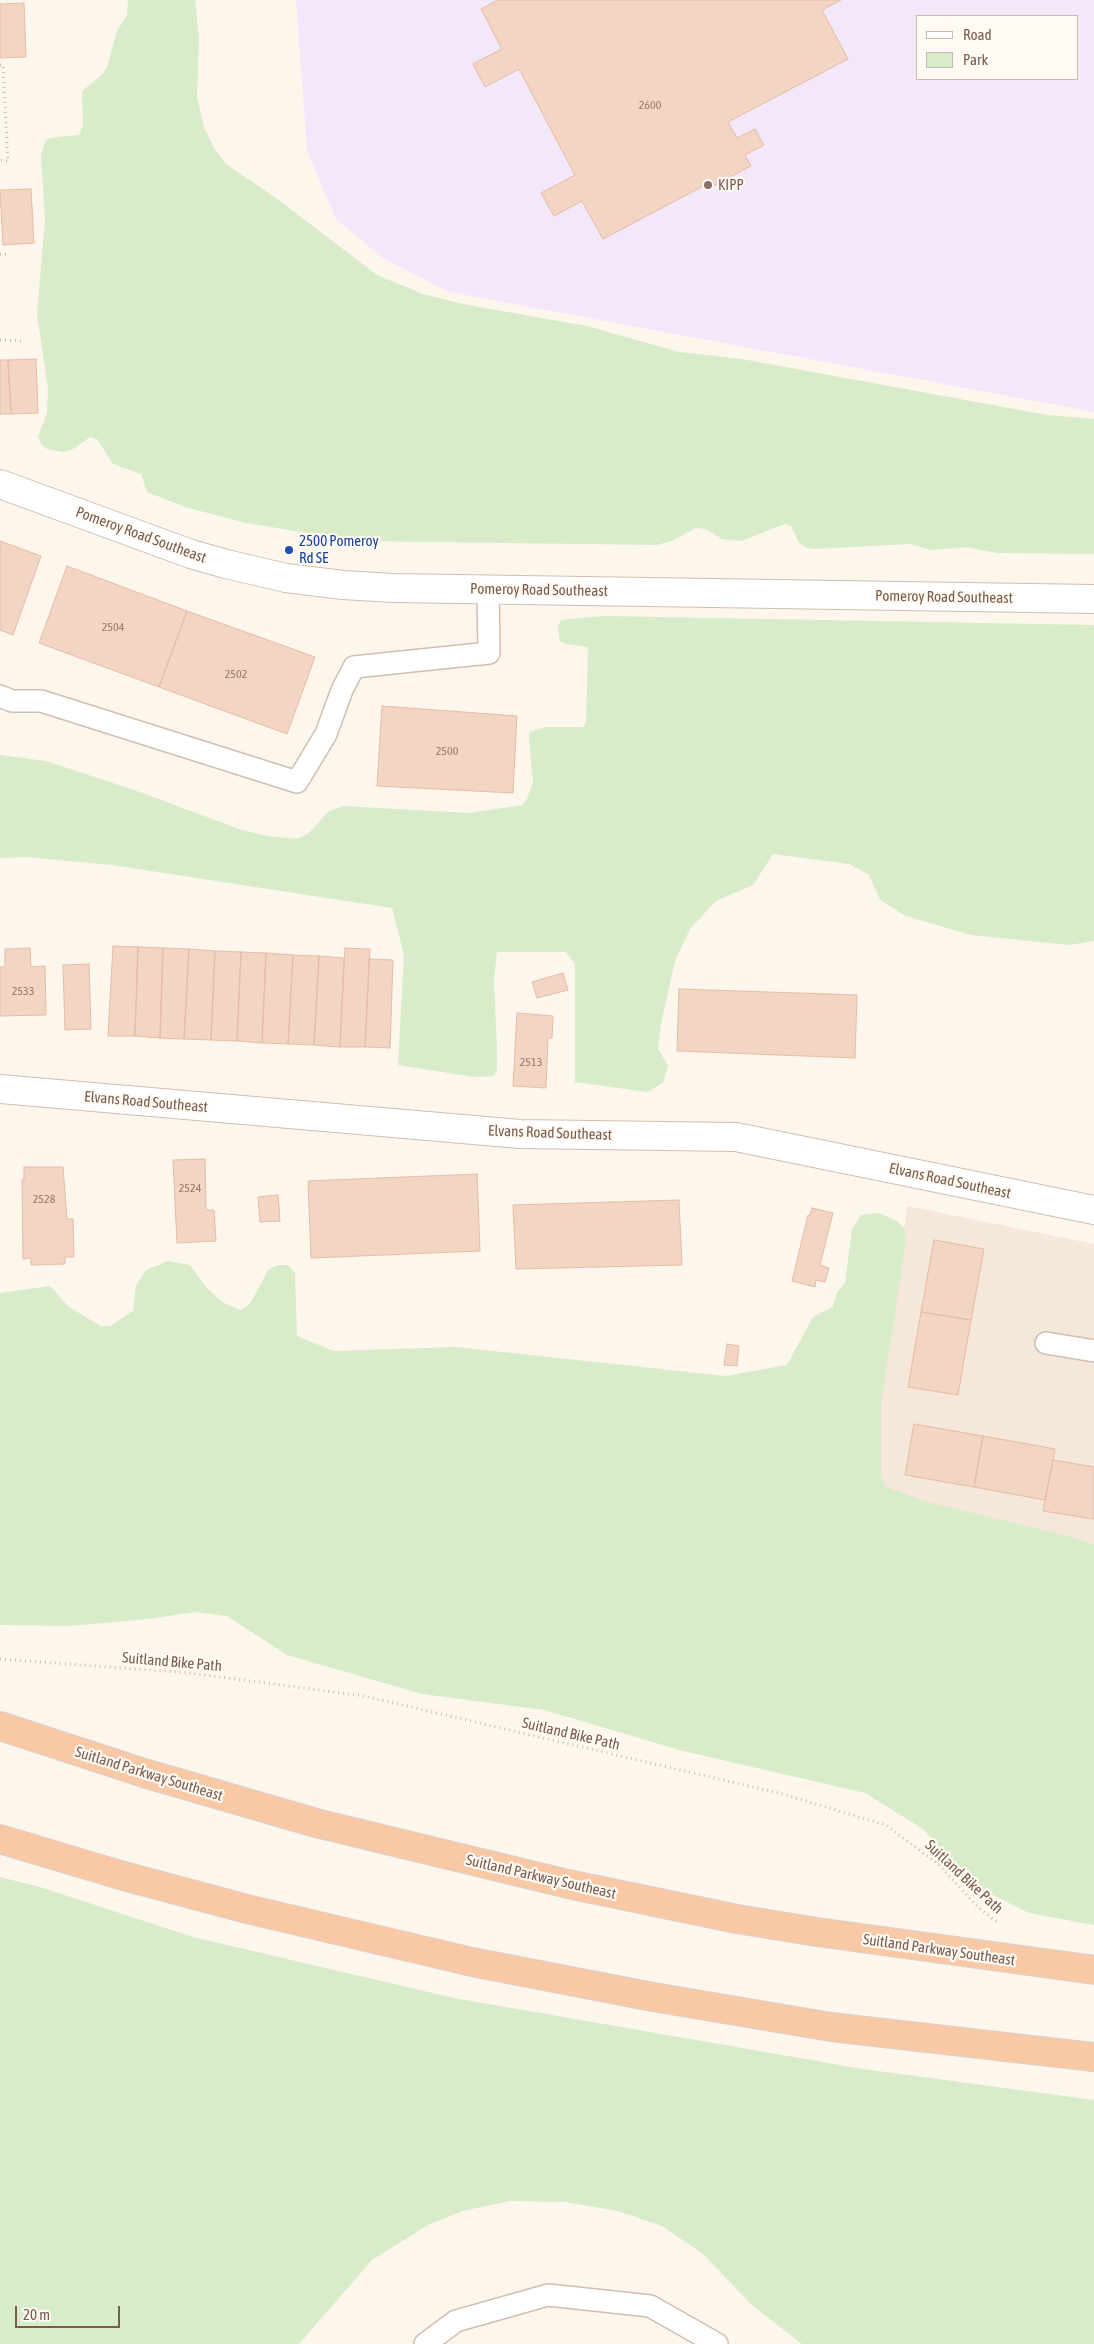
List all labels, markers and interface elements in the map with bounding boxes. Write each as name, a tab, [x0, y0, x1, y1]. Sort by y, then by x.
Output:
legend	[916, 15, 1079, 80]
text: Road	[963, 26, 992, 43]
text: Park	[963, 51, 988, 68]
house number: 2600	[639, 98, 661, 112]
place label: KIPP	[718, 176, 744, 194]
marker: KIPP	[702, 179, 714, 191]
street label: Pomeroy Road Southeast	[73, 503, 209, 567]
place label: 2500 Pomeroy Rd SE	[299, 532, 379, 567]
marker: 2500 Pomeroy Rd SE	[283, 544, 295, 556]
street label: Pomeroy Road Southeast	[470, 580, 608, 600]
street label: Pomeroy Road Southeast	[875, 587, 1013, 607]
house number: 2504	[102, 620, 124, 634]
house number: 2502	[225, 667, 247, 681]
house number: 2500	[436, 744, 458, 758]
house number: 2533	[12, 984, 34, 998]
house number: 2513	[520, 1055, 542, 1069]
street label: Elvans Road Southeast	[83, 1088, 209, 1116]
street label: Elvans Road Southeast	[488, 1122, 612, 1144]
street label: Elvans Road Southeast	[887, 1159, 1013, 1203]
house number: 2524	[179, 1181, 201, 1195]
house number: 2528	[33, 1192, 55, 1206]
street label: Suitland Bike Path	[121, 1649, 223, 1675]
street label: Suitland Bike Path	[520, 1714, 622, 1754]
street label: Suitland Parkway Southeast	[73, 1743, 225, 1805]
street label: Suitland Bike Path	[921, 1836, 1007, 1918]
street label: Suitland Parkway Southeast	[464, 1851, 618, 1903]
street label: Suitland Parkway Southeast	[862, 1930, 1016, 1970]
scale bar	[18, 2296, 122, 2328]
text: 20 m	[23, 2306, 50, 2323]

